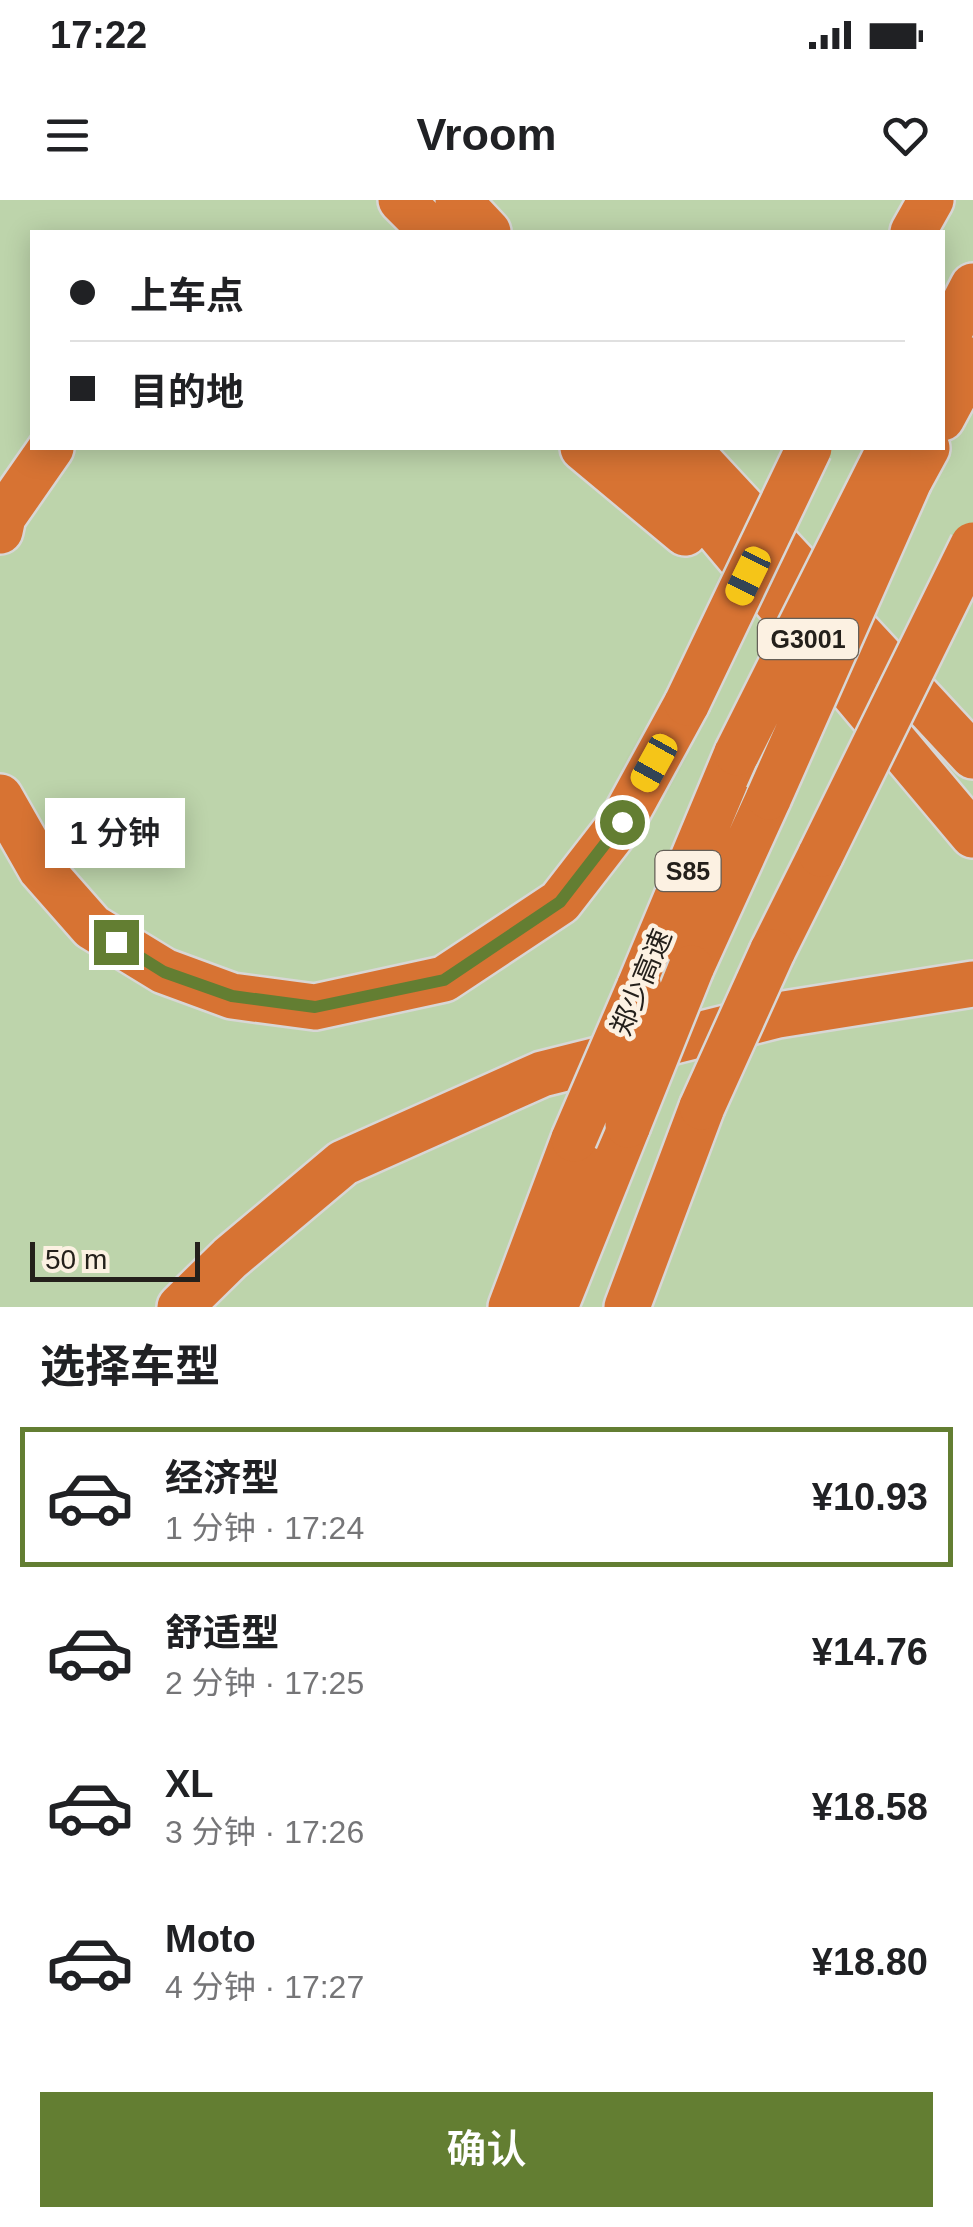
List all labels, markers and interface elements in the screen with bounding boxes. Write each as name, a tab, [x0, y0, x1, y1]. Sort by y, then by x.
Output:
text: 17:22	[50, 14, 147, 56]
icon: menu	[40, 108, 95, 163]
icon: heart	[878, 108, 933, 163]
text: Vroom	[416, 109, 557, 160]
text: 上车点	[130, 275, 244, 317]
text: 目的地	[130, 371, 244, 413]
car	[721, 542, 775, 610]
road number: G3001	[758, 619, 858, 659]
car	[626, 729, 682, 797]
callout: 1 分钟	[46, 797, 186, 867]
route start	[600, 800, 645, 845]
text: 1 分钟	[70, 815, 160, 851]
road number: S85	[656, 851, 720, 891]
route end	[94, 920, 139, 965]
street label: 郑少高速	[605, 925, 678, 1040]
scale bar	[30, 1237, 200, 1282]
text: 50 m	[45, 1244, 107, 1275]
text: 选择车型	[40, 1341, 220, 1392]
icon: car	[45, 1452, 135, 1542]
text: 经济型	[165, 1457, 279, 1499]
text: ¥10.93	[812, 1476, 928, 1518]
text: 1 分钟 · 17:24	[165, 1510, 364, 1546]
icon: car	[45, 1607, 135, 1697]
text: 舒适型	[165, 1612, 279, 1654]
text: ¥14.76	[812, 1631, 928, 1673]
text: 2 分钟 · 17:25	[165, 1665, 364, 1701]
icon: car	[45, 1762, 135, 1852]
text: XL	[165, 1763, 214, 1805]
text: ¥18.58	[812, 1786, 928, 1828]
text: 3 分钟 · 17:26	[165, 1814, 364, 1850]
icon: car	[45, 1917, 135, 2007]
text: Moto	[165, 1918, 256, 1960]
text: ¥18.80	[812, 1941, 928, 1983]
text: 4 分钟 · 17:27	[165, 1969, 364, 2005]
button: 确认	[40, 2092, 933, 2207]

